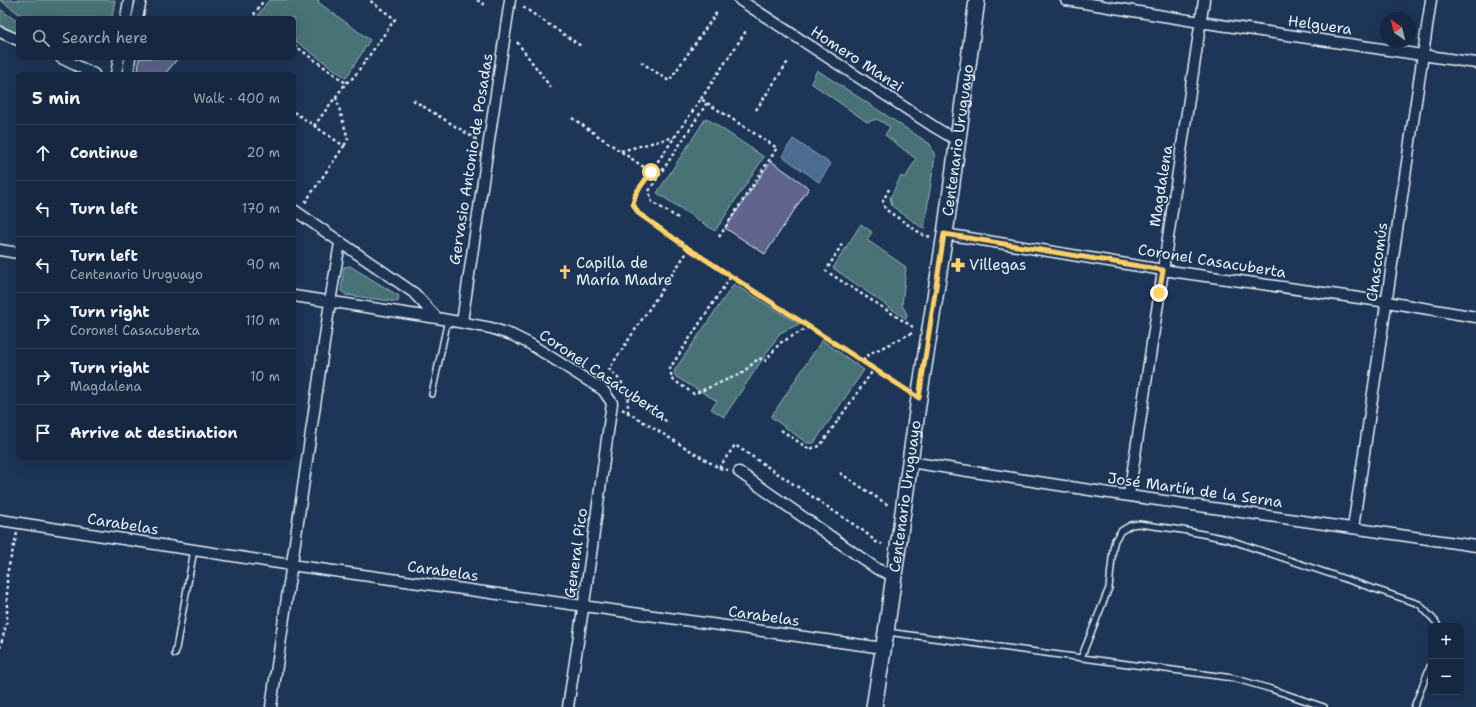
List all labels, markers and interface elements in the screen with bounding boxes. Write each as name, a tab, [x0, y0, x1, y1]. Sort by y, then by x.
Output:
street label: Helguera	[1287, 11, 1354, 39]
north arrow	[1380, 12, 1416, 48]
search box	[16, 16, 296, 60]
street label: Homero Manzi	[807, 21, 907, 97]
icon: search	[30, 27, 52, 49]
text: Search here	[62, 28, 148, 48]
street label: Gervasio Antonio de Posadas	[444, 52, 498, 266]
street label: Centenario Uruguayo	[938, 63, 978, 218]
text: 5 min	[32, 87, 80, 109]
text: Walk · 400 m	[193, 90, 280, 107]
icon: ahead	[32, 142, 54, 164]
text: Continue	[70, 143, 138, 163]
street label: Magdalena	[1145, 143, 1177, 228]
text: 20 m	[247, 144, 280, 161]
route start	[642, 163, 660, 181]
icon: left	[32, 198, 54, 220]
text: Turn left	[70, 199, 138, 219]
text: 170 m	[242, 200, 280, 217]
street label: Chascomús	[1362, 221, 1392, 303]
street label: Coronel Casacuberta	[1136, 239, 1288, 283]
text: Turn left	[70, 246, 138, 266]
place label: Capilla de María Madre	[576, 253, 672, 290]
icon: left	[32, 254, 54, 276]
place label: Villegas	[969, 255, 1026, 275]
text: 90 m	[246, 256, 280, 273]
pharmacy icon: Villegas	[950, 257, 966, 273]
church icon: Capilla de María Madre	[557, 264, 573, 280]
text: Centenario Uruguayo	[70, 266, 203, 283]
route end	[1150, 284, 1168, 302]
text: Turn right	[70, 302, 150, 322]
icon: right	[32, 310, 54, 332]
text: 110 m	[245, 312, 280, 329]
text: Coronel Casacuberta	[70, 322, 200, 339]
street label: Coronel Casacuberta	[535, 325, 671, 426]
text: Turn right	[70, 358, 150, 378]
icon: right	[32, 366, 54, 388]
text: 10 m	[250, 368, 280, 385]
text: Magdalena	[70, 378, 142, 395]
street label: Centenario Uruguayo	[885, 419, 926, 574]
icon: arrive	[32, 422, 54, 444]
text: Arrive at destination	[70, 423, 238, 443]
street label: José Martín de la Serna	[1106, 468, 1284, 512]
street label: General Pico	[560, 507, 592, 599]
street label: Carabelas	[86, 508, 160, 540]
street label: Carabelas	[406, 556, 480, 586]
street label: Carabelas	[727, 601, 801, 631]
map controls	[1428, 623, 1464, 695]
button: +	[1428, 623, 1464, 659]
button: −	[1428, 659, 1464, 695]

